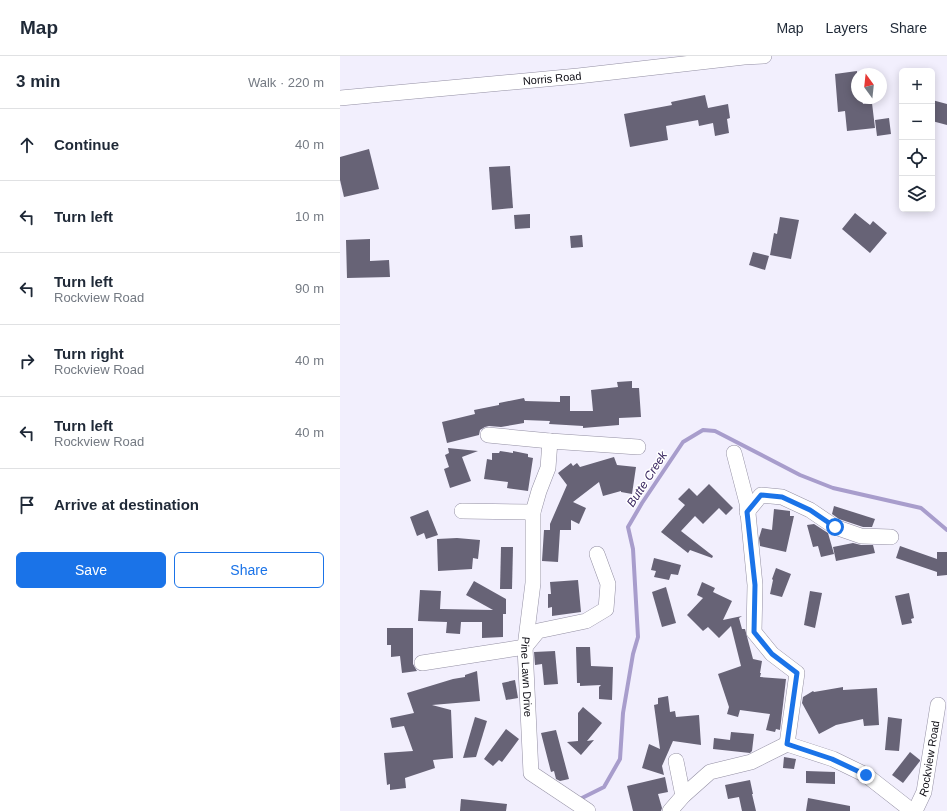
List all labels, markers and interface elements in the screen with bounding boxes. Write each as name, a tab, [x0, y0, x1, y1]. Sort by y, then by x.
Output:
text: Map	[20, 17, 58, 38]
text: Map	[776, 20, 804, 36]
text: Layers	[826, 20, 868, 36]
text: Share	[890, 20, 927, 36]
north arrow	[851, 68, 887, 104]
map controls	[899, 68, 935, 212]
button: +	[899, 68, 935, 104]
street label: Norris Road	[522, 70, 582, 87]
text: 3 min	[16, 72, 60, 91]
text: Walk · 220 m	[248, 75, 324, 90]
button: −	[899, 104, 935, 140]
icon: ahead	[16, 134, 38, 156]
text: Continue	[54, 136, 119, 153]
text: 40 m	[295, 137, 324, 152]
button: locate	[899, 140, 935, 176]
button: layers	[899, 176, 935, 212]
icon: left	[16, 206, 38, 228]
text: Turn left	[54, 208, 113, 225]
text: 10 m	[295, 209, 324, 224]
text: Turn left	[54, 273, 113, 290]
icon: left	[16, 278, 38, 300]
text: 90 m	[295, 281, 324, 296]
text: Rockview Road	[54, 290, 144, 305]
text: Turn right	[54, 345, 124, 362]
icon: right	[16, 350, 38, 372]
text: 40 m	[295, 353, 324, 368]
text: Rockview Road	[54, 362, 144, 377]
text: Turn left	[54, 417, 113, 434]
icon: left	[16, 422, 38, 444]
text: 40 m	[295, 425, 324, 440]
text: Rockview Road	[54, 434, 144, 449]
water label: Butte Creek	[624, 448, 671, 509]
icon: arrive	[16, 494, 38, 516]
text: Arrive at destination	[54, 496, 199, 513]
route start	[826, 518, 844, 536]
button: Save	[16, 552, 166, 588]
button: Share	[174, 552, 324, 588]
street label: Pine Lawn Drive	[519, 636, 534, 717]
street label: Rockview Road	[917, 720, 941, 798]
route end	[857, 766, 875, 784]

